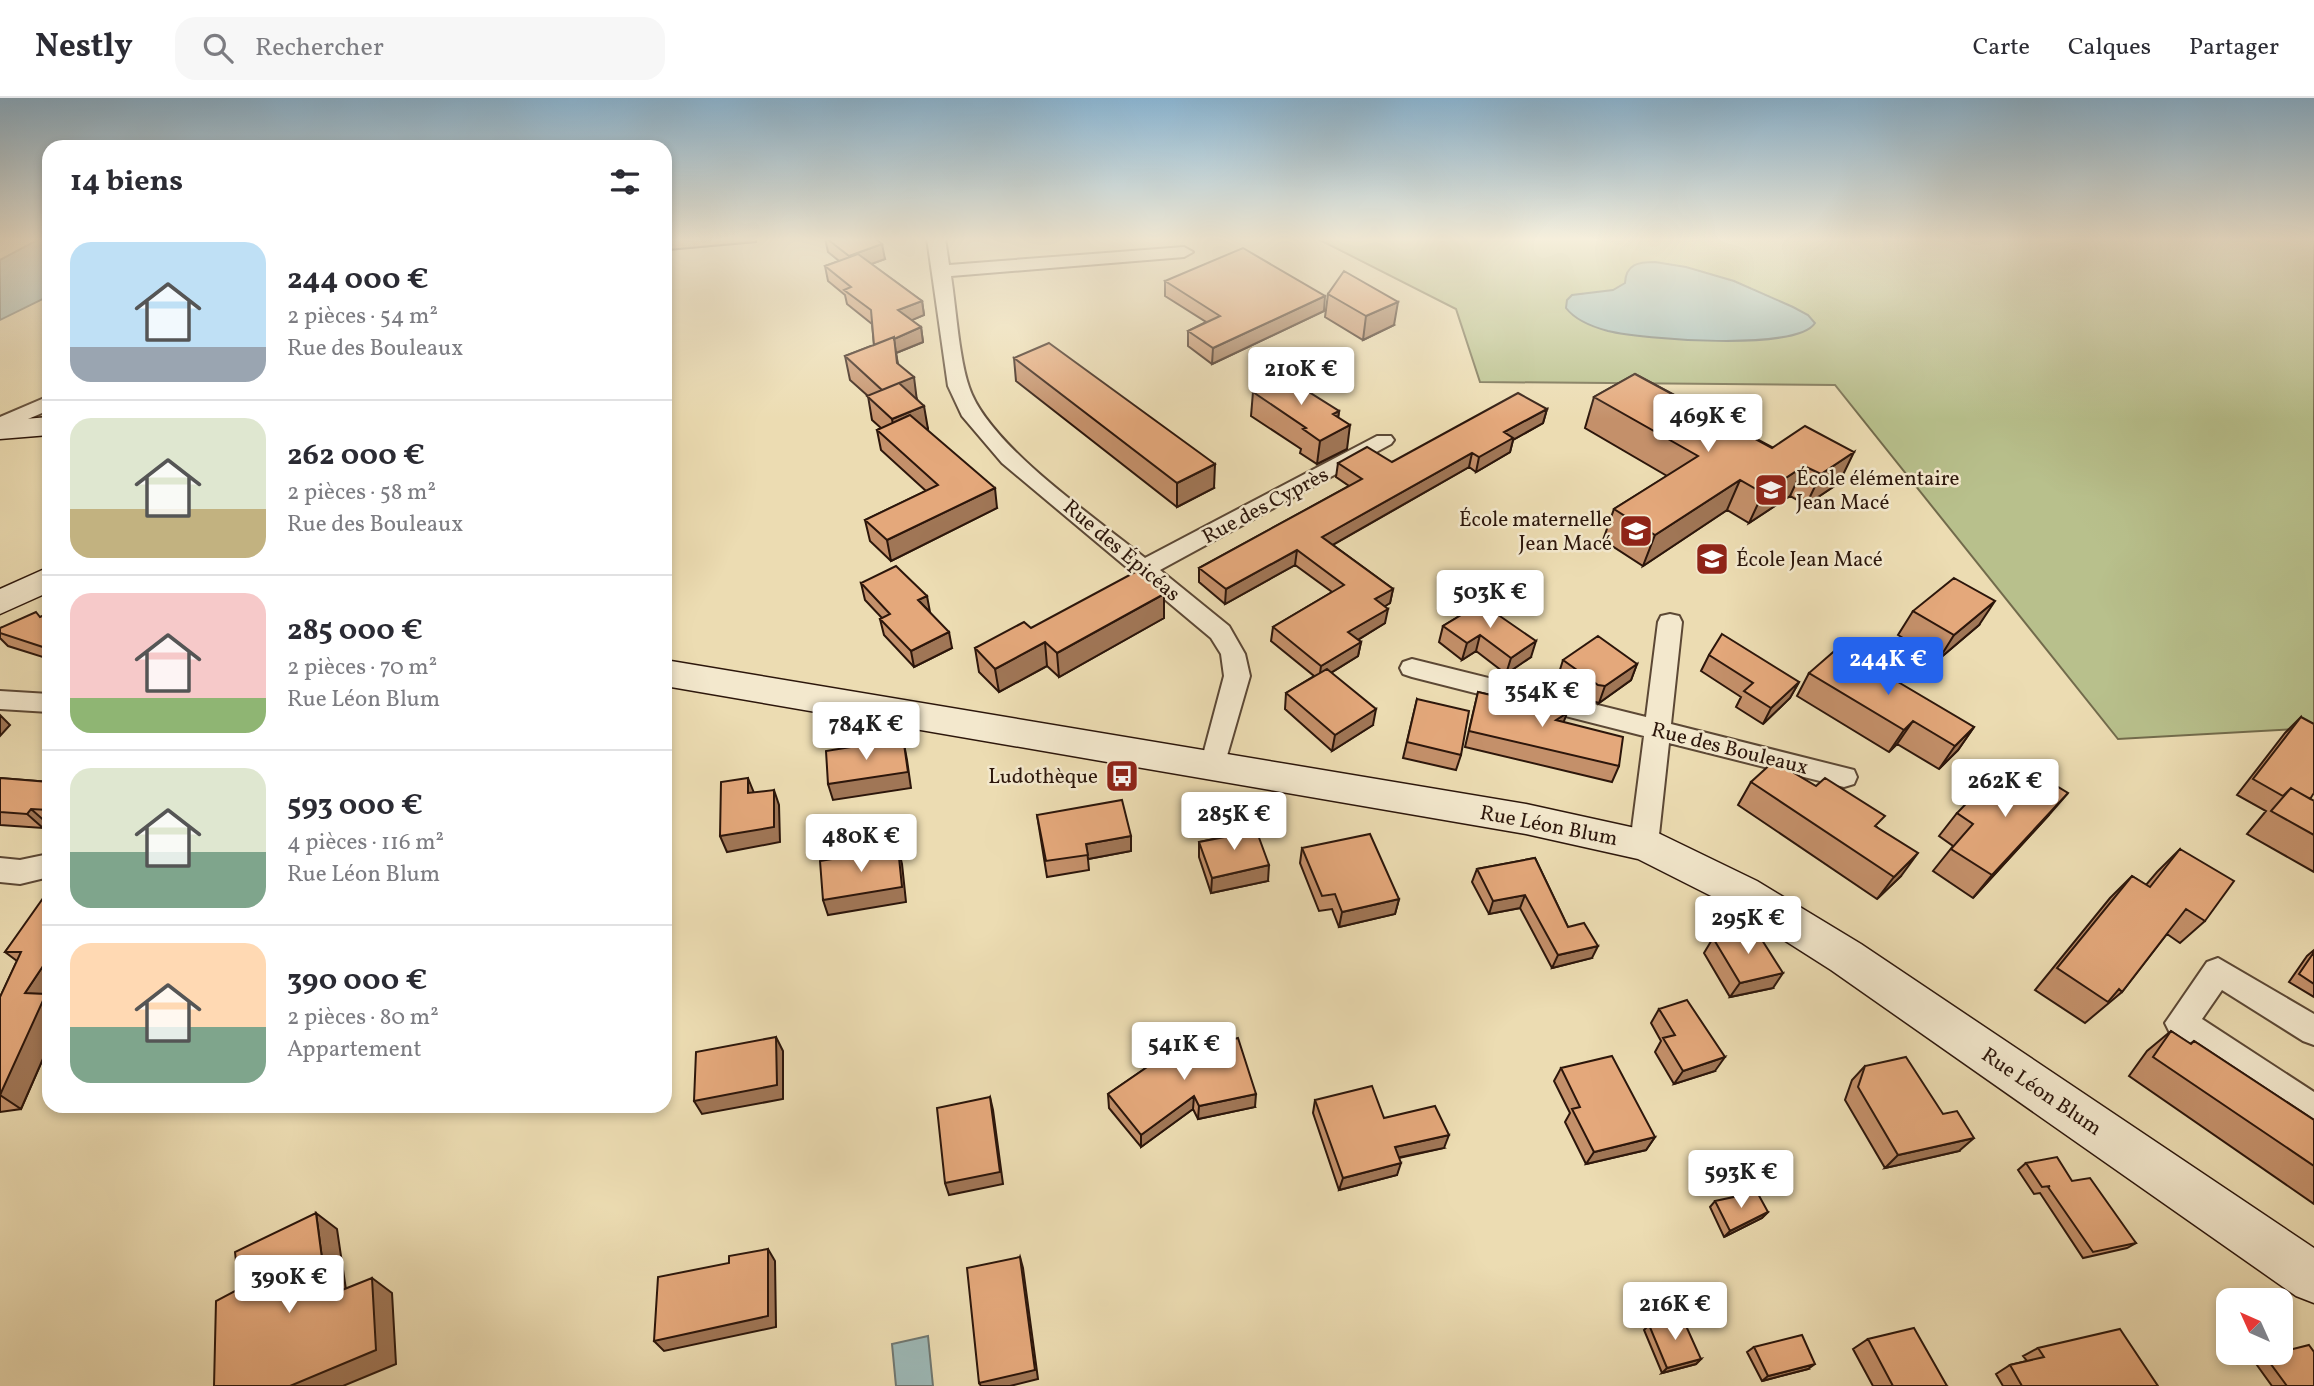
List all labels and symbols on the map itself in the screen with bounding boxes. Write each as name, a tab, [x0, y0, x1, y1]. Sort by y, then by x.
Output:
pin: 210K €	[1244, 348, 1358, 407]
pin: 469K €	[1651, 394, 1765, 454]
street label: Rue des Cyprès	[1197, 461, 1334, 552]
place label: École élémentaire Jean Macé	[1796, 465, 1960, 518]
school or university icon: École élémentaire Jean Macé	[1752, 471, 1790, 509]
street label: Rue des Épicéas	[1056, 493, 1186, 609]
place label: École maternelle Jean Macé	[1459, 506, 1612, 559]
school or university icon: École maternelle Jean Macé	[1617, 512, 1655, 550]
school or university icon: École Jean Macé	[1693, 540, 1731, 578]
place label: École Jean Macé	[1736, 546, 1883, 575]
pin: 503K €	[1433, 570, 1547, 630]
pin: 244K €	[1831, 638, 1945, 697]
pin: 354K €	[1485, 670, 1599, 729]
pin: 784K €	[809, 702, 923, 762]
street label: Rue des Bouleaux	[1648, 716, 1811, 783]
bus stop icon: Ludothèque	[1103, 757, 1141, 795]
pin: 262K €	[1948, 760, 2062, 819]
place label: Ludothèque	[988, 763, 1098, 792]
pin: 285K €	[1177, 792, 1291, 852]
street label: Rue Léon Blum	[1477, 799, 1620, 854]
pin: 480K €	[804, 814, 918, 874]
pin: 295K €	[1691, 896, 1805, 956]
pin: 541K €	[1127, 1023, 1241, 1082]
street label: Rue Léon Blum	[1975, 1041, 2107, 1143]
pin: 593K €	[1684, 1150, 1798, 1210]
pin: 390K €	[232, 1256, 346, 1315]
pin: 216K €	[1618, 1282, 1732, 1342]
north arrow	[2216, 1288, 2292, 1365]

